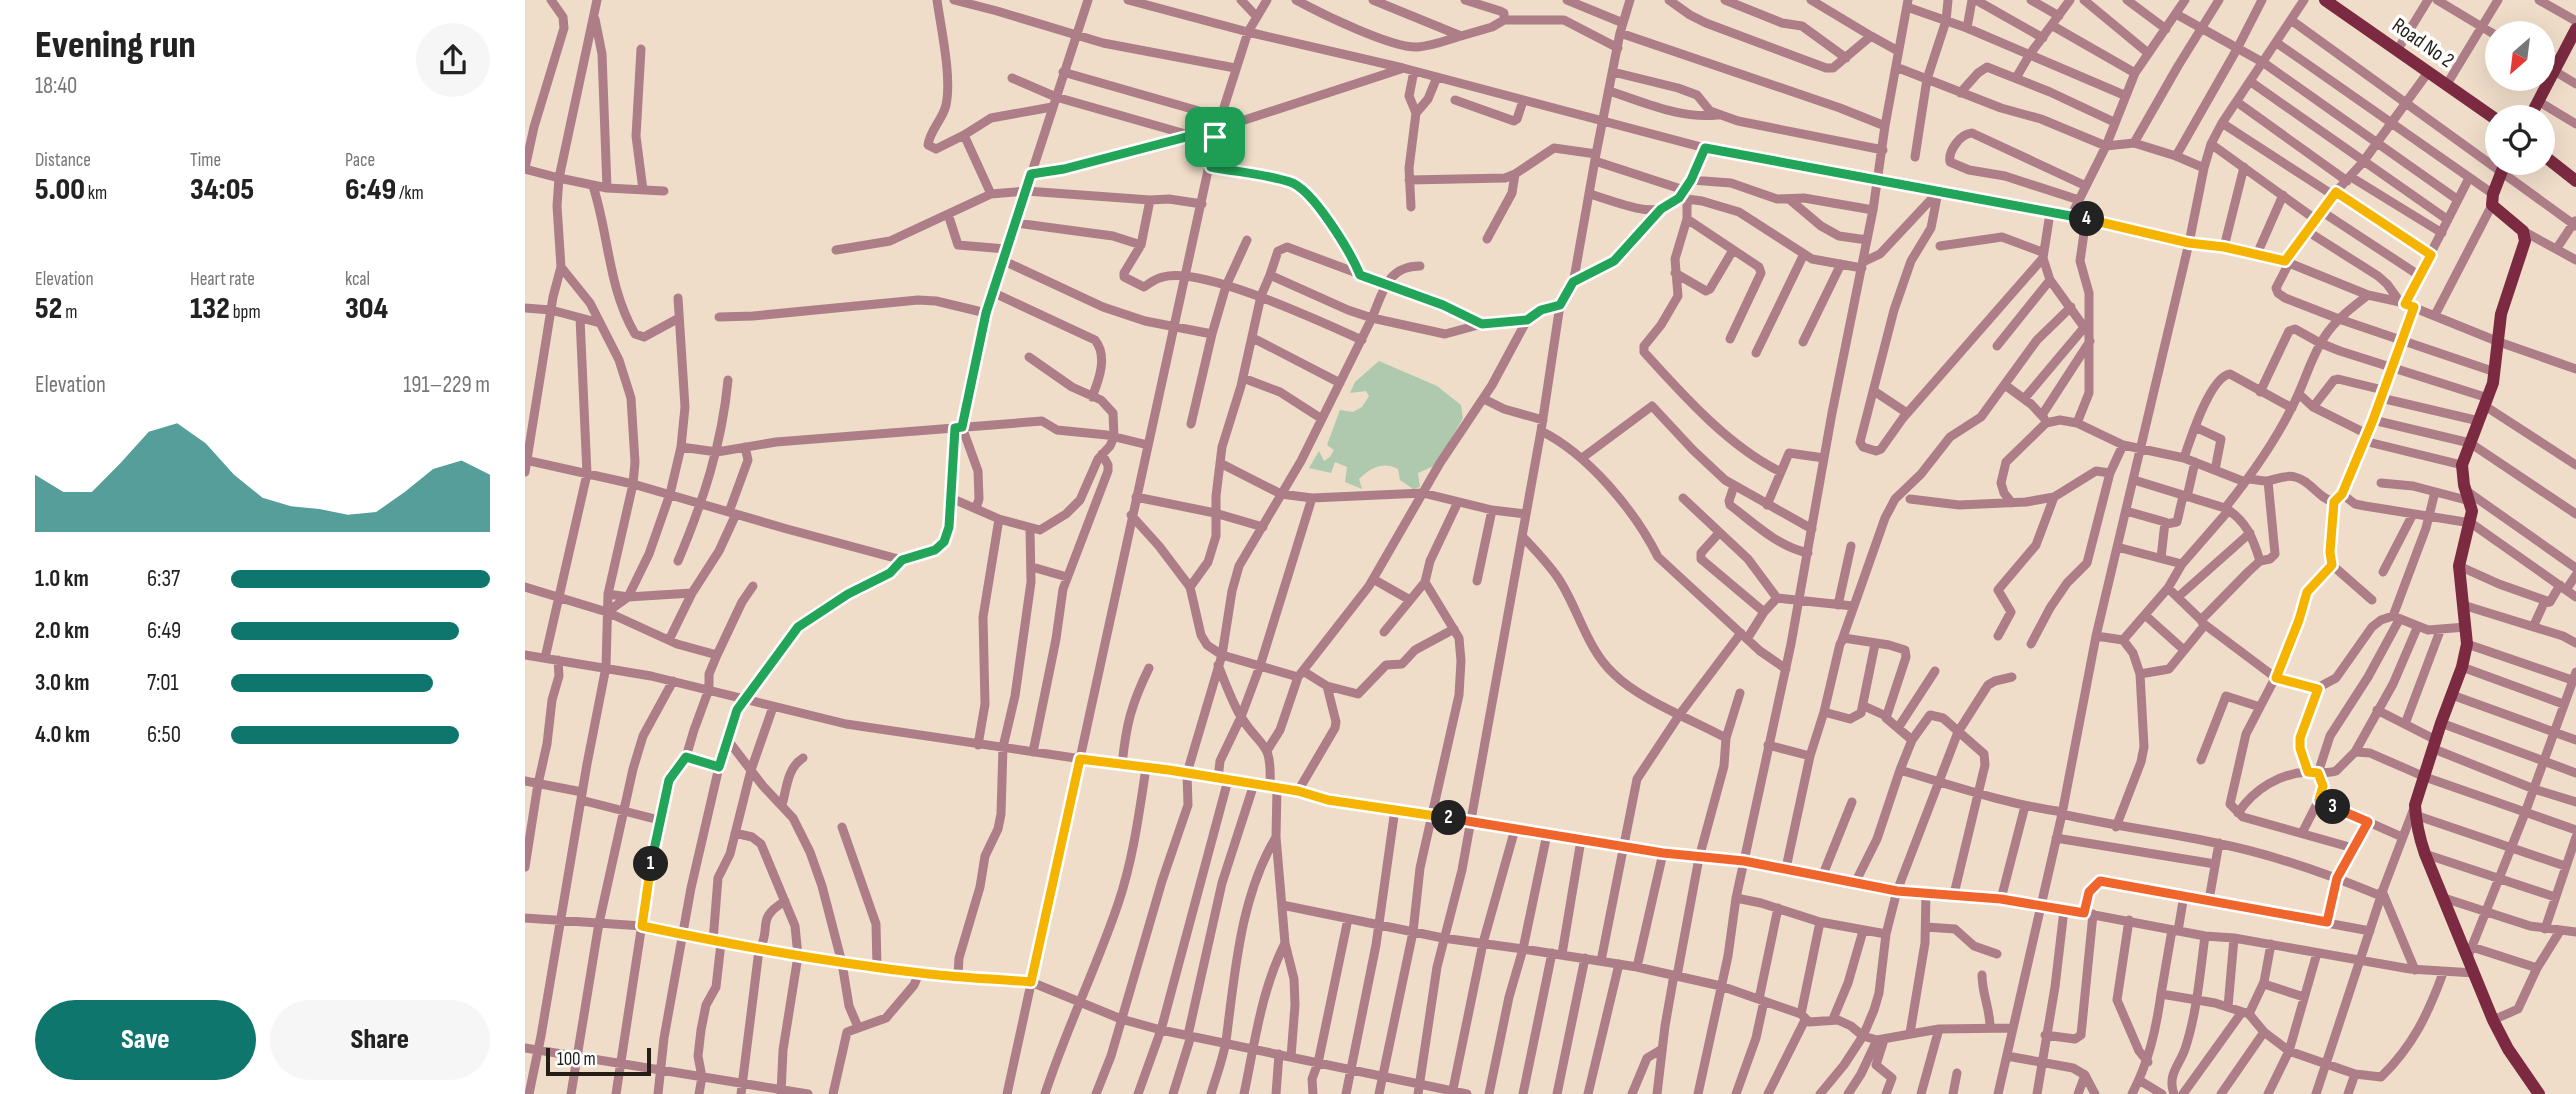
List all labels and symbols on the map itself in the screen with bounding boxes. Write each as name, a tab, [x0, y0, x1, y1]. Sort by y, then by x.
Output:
street label: Road No 2	[2387, 13, 2459, 73]
north arrow	[2485, 21, 2555, 91]
pin	[1185, 107, 1245, 167]
pin: 4	[2069, 202, 2105, 236]
pin: 3	[2315, 790, 2351, 824]
pin: 2	[1431, 800, 1467, 836]
pin: 1	[633, 846, 669, 882]
scale bar	[546, 1045, 651, 1077]

